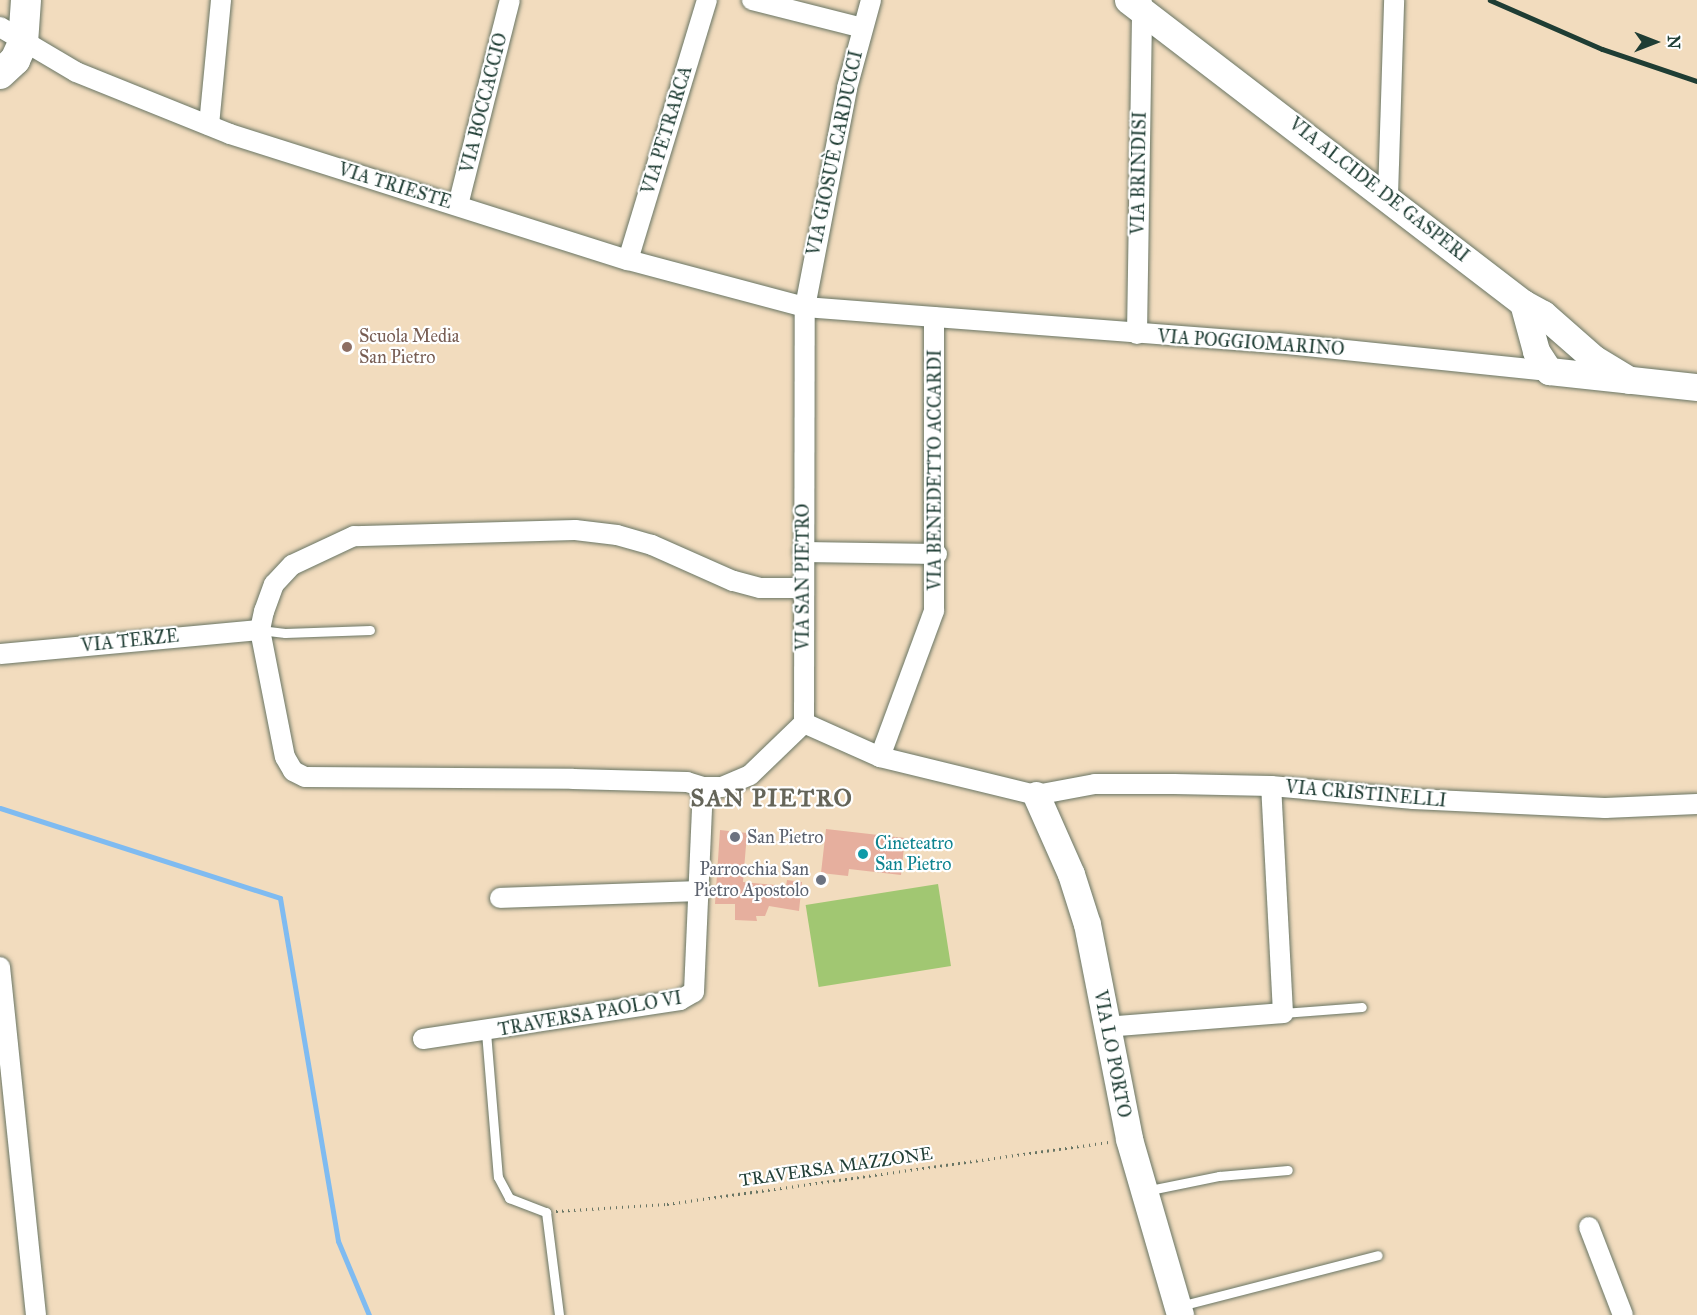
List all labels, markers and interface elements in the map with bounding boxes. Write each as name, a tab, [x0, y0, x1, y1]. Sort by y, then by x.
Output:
north arrow	[1625, 12, 1685, 72]
street label: VIA BOCCACCIO	[456, 31, 512, 175]
text: N	[1664, 35, 1683, 49]
street label: VIA GIOSUÈ CARDUCCI	[803, 48, 867, 258]
street label: VIA PETRARCA	[637, 63, 697, 197]
street label: VIA BRINDISI	[1127, 111, 1151, 235]
street label: VIA ALCIDE DE GASPERI	[1285, 113, 1473, 267]
street label: VIA TRIESTE	[336, 159, 454, 213]
place label: Scuola Media San Pietro	[359, 326, 459, 368]
street label: VIA POGGIOMARINO	[1157, 326, 1345, 360]
marker: Scuola Media San Pietro	[340, 340, 354, 354]
street label: VIA BENEDETTO ACCARDI	[924, 349, 946, 591]
street label: VIA SAN PIETRO	[792, 503, 814, 651]
street label: VIA TERZE	[80, 625, 180, 657]
street label: VIA CRISTINELLI	[1284, 776, 1448, 812]
district label: SAN PIETRO	[691, 785, 853, 813]
place label: San Pietro	[747, 826, 823, 848]
marker: San Pietro	[728, 830, 742, 844]
place label: Cineteatro San Pietro	[875, 833, 953, 876]
marker: Cineteatro San Pietro	[856, 847, 870, 861]
place label: Parrocchia San Pietro Apostolo	[694, 859, 809, 902]
marker: Parrocchia San Pietro Apostolo	[814, 873, 828, 887]
street label: TRAVERSA PAOLO VI	[496, 987, 684, 1041]
street label: VIA LO PORTO	[1089, 988, 1135, 1120]
street label: TRAVERSA MAZZONE	[738, 1143, 934, 1191]

